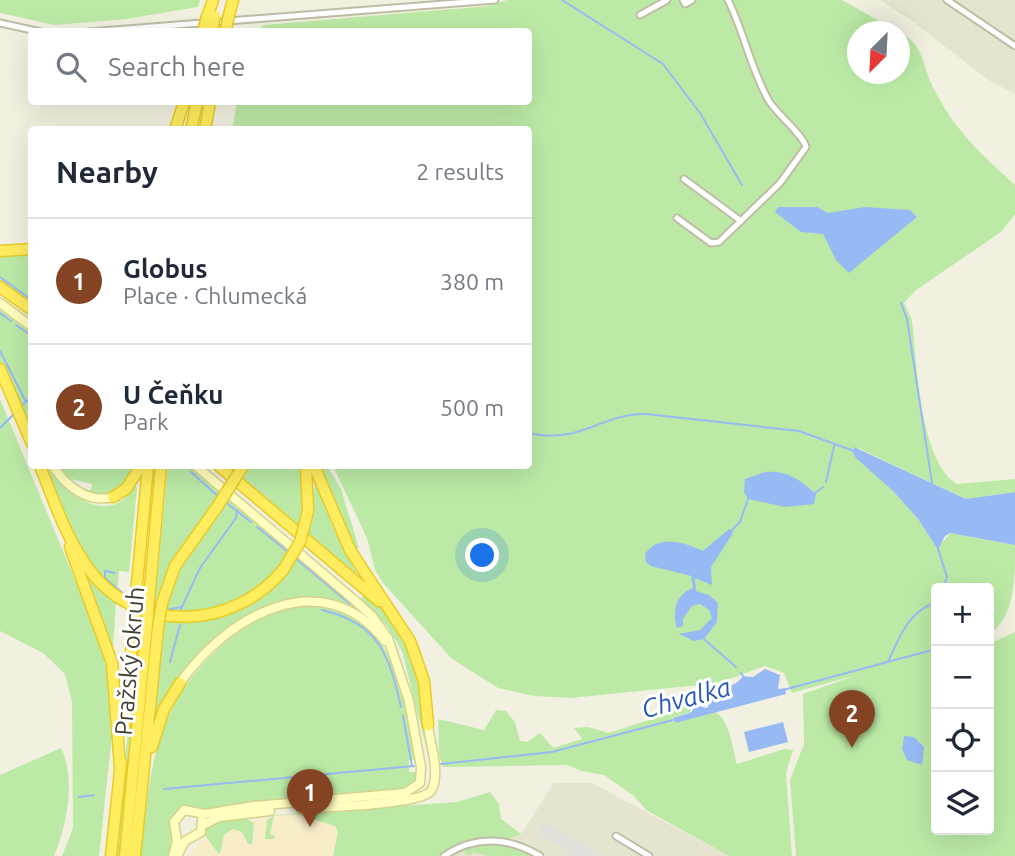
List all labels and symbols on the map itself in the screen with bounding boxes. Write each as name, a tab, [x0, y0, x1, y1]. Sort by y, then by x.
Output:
north arrow	[847, 21, 910, 84]
your location	[465, 538, 499, 572]
street label: Pražský okruh	[110, 586, 149, 736]
water label: Chvalka	[638, 672, 734, 723]
pin: 2	[829, 690, 875, 748]
pin: 1	[287, 769, 333, 827]

